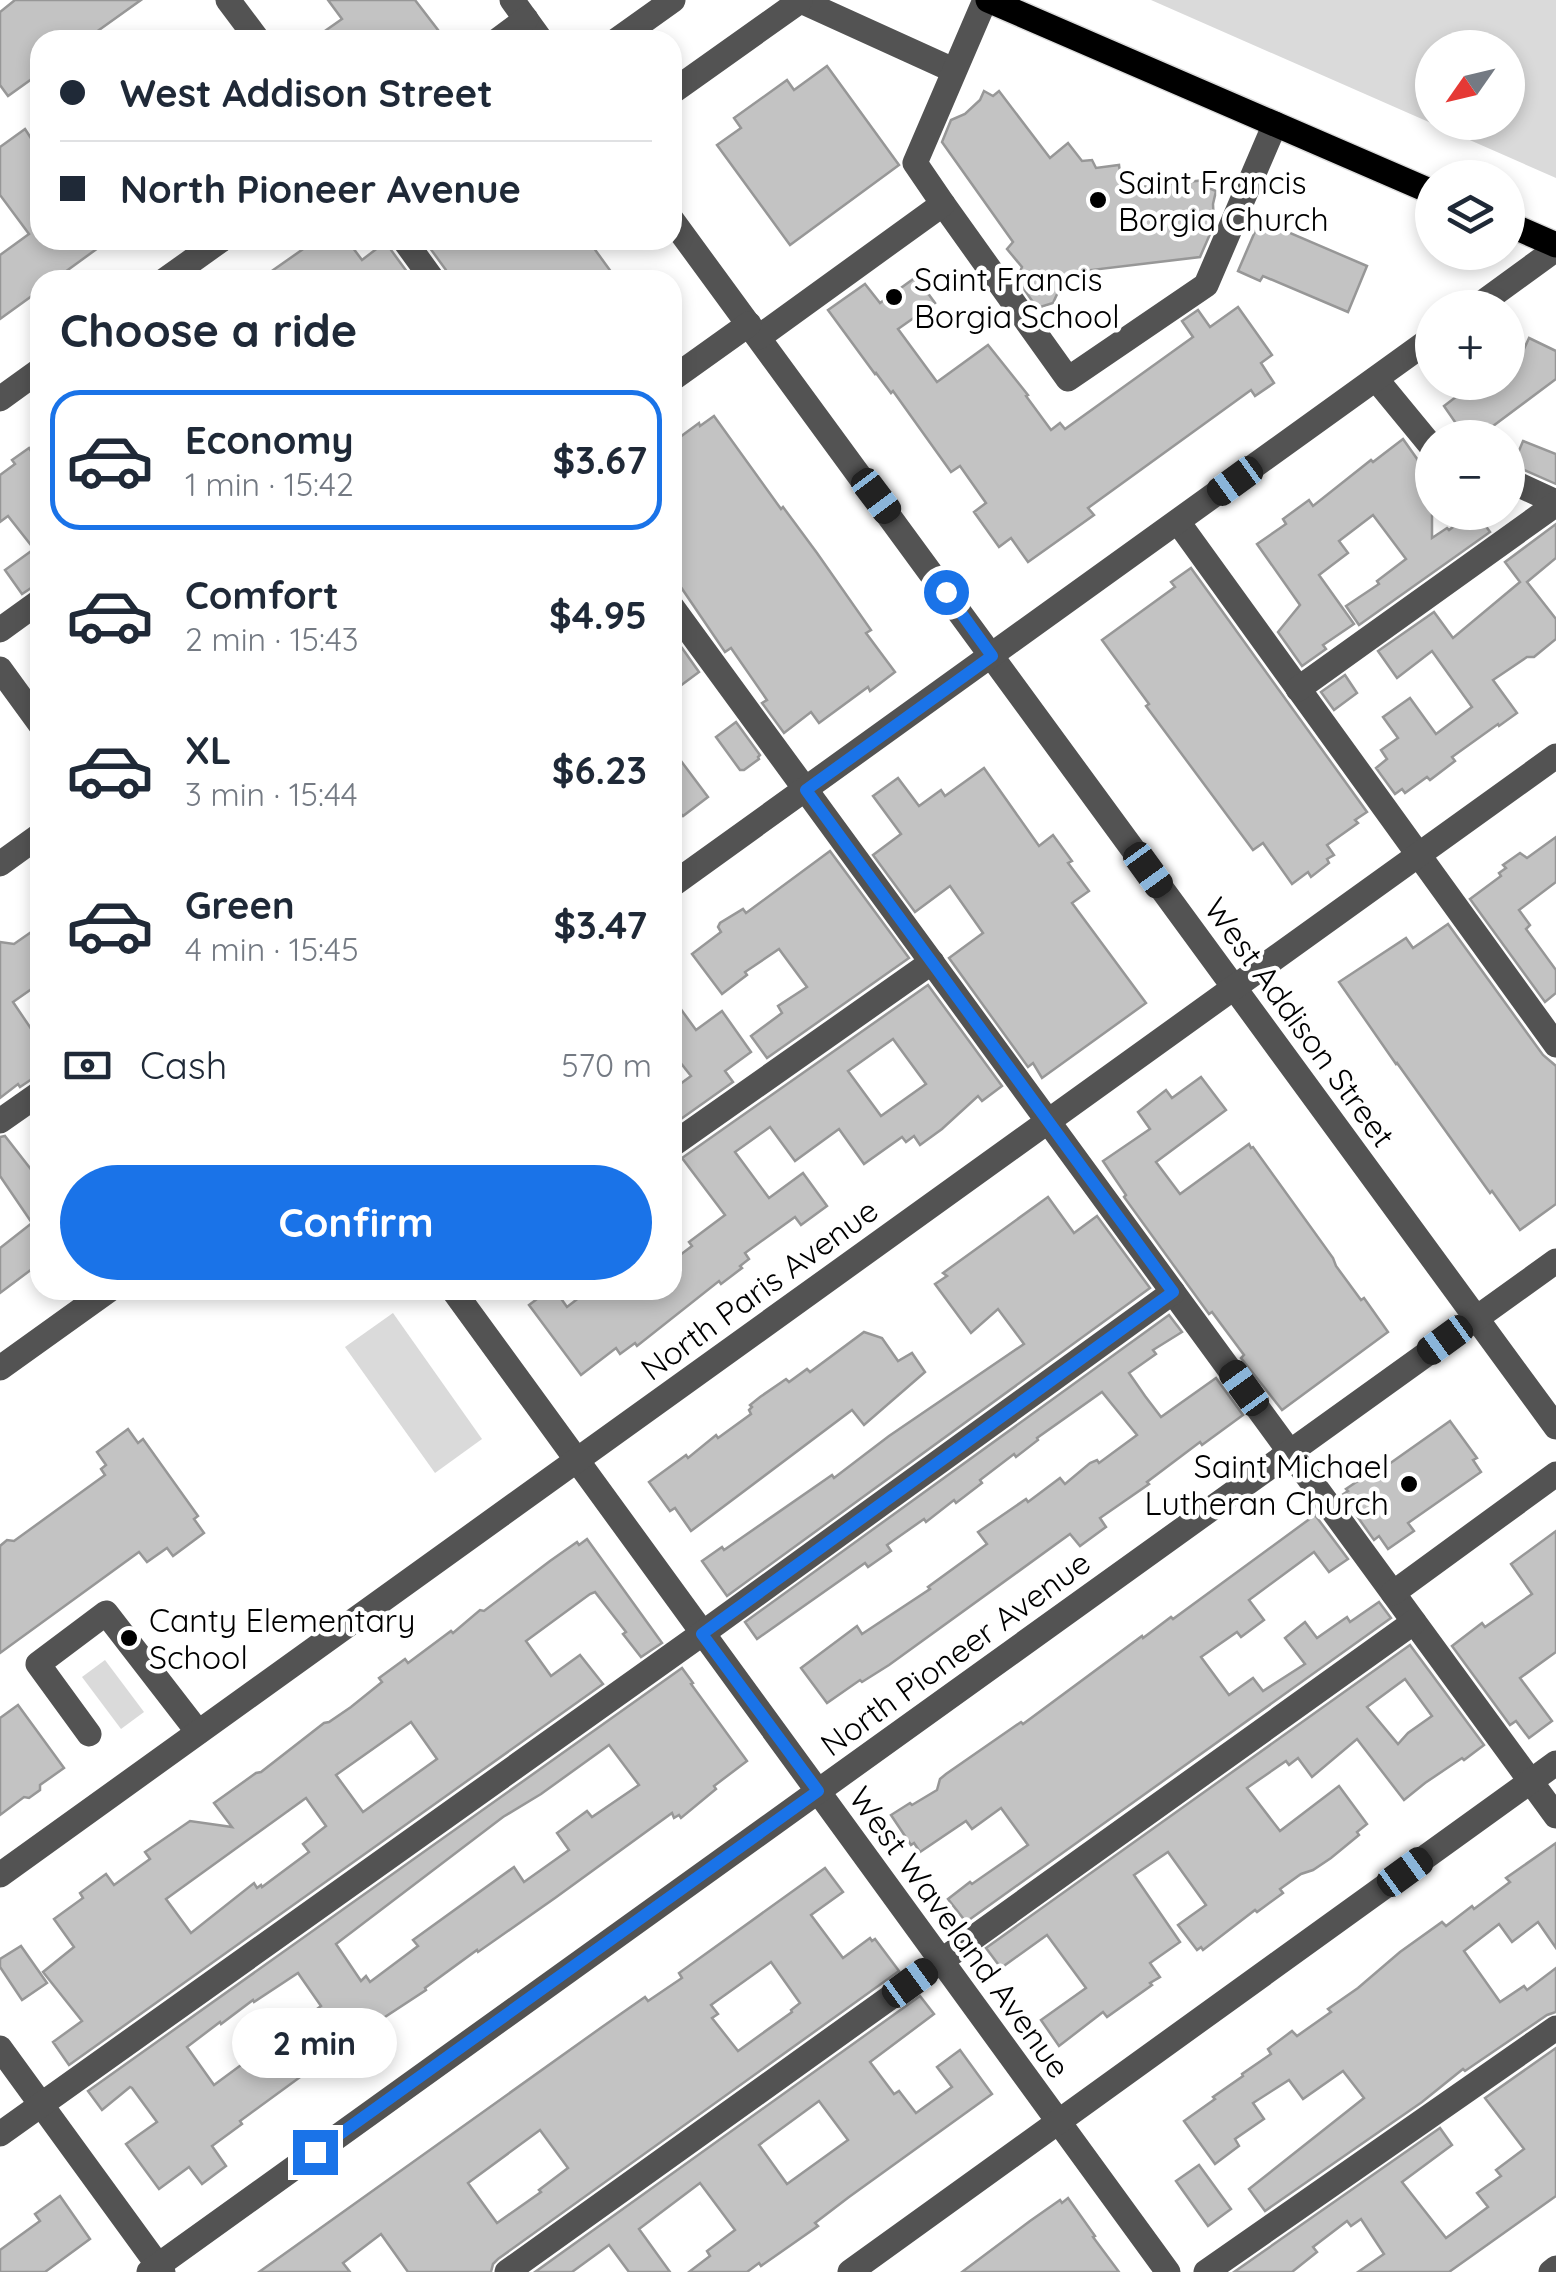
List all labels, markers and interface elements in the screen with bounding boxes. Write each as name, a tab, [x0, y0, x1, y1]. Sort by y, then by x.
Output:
north arrow	[1415, 30, 1525, 140]
map controls	[1415, 30, 1525, 530]
text: West Addison Street	[120, 69, 493, 117]
button: layers	[1415, 160, 1525, 270]
place label: Saint Francis Borgia Church	[1118, 162, 1329, 239]
text: North Pioneer Avenue	[120, 165, 521, 213]
marker: Saint Francis Borgia Church	[1087, 189, 1109, 211]
place label: Saint Francis Borgia School	[914, 259, 1120, 336]
marker: Saint Francis Borgia School	[883, 286, 905, 308]
button: +	[1415, 290, 1525, 400]
text: Choose a ride	[60, 302, 357, 358]
icon: car	[65, 415, 155, 505]
text: Economy	[185, 416, 354, 464]
button: −	[1415, 420, 1525, 530]
text: $3.67	[553, 436, 647, 484]
car	[1202, 451, 1268, 511]
car	[846, 463, 906, 529]
text: 1 min · 15:42	[185, 464, 354, 504]
icon: car	[65, 570, 155, 660]
route start	[924, 570, 969, 615]
text: Comfort	[185, 571, 339, 619]
text: $4.95	[549, 591, 647, 639]
text: 2 min · 15:43	[185, 619, 359, 659]
icon: car	[65, 725, 155, 815]
text: XL	[185, 726, 231, 774]
text: $6.23	[552, 746, 647, 794]
text: 3 min · 15:44	[185, 774, 358, 814]
car	[1118, 837, 1178, 903]
icon: car	[65, 880, 155, 970]
text: Green	[185, 881, 295, 929]
street label: West Addison Street	[1196, 890, 1404, 1154]
text: $3.47	[554, 901, 647, 949]
text: 4 min · 15:45	[185, 929, 359, 969]
icon: cash	[60, 1038, 115, 1093]
text: Cash	[140, 1041, 227, 1089]
text: 570 m	[561, 1045, 652, 1085]
button: Confirm	[60, 1165, 652, 1280]
street label: North Paris Avenue	[633, 1190, 885, 1388]
car	[1412, 1310, 1478, 1370]
car	[1214, 1355, 1274, 1421]
place label: Saint Michael Lutheran Church	[1144, 1446, 1389, 1523]
marker: Saint Michael Lutheran Church	[1398, 1473, 1420, 1495]
street label: North Pioneer Avenue	[813, 1542, 1097, 1764]
place label: Canty Elementary School	[149, 1600, 415, 1677]
marker: Canty Elementary School	[118, 1627, 140, 1649]
street label: West Waveland Avenue	[841, 1779, 1079, 2085]
car	[1372, 1842, 1438, 1902]
car	[877, 1953, 943, 2013]
callout: 2 min	[232, 2007, 398, 2077]
text: 2 min	[273, 2023, 356, 2063]
route end	[293, 2130, 338, 2175]

